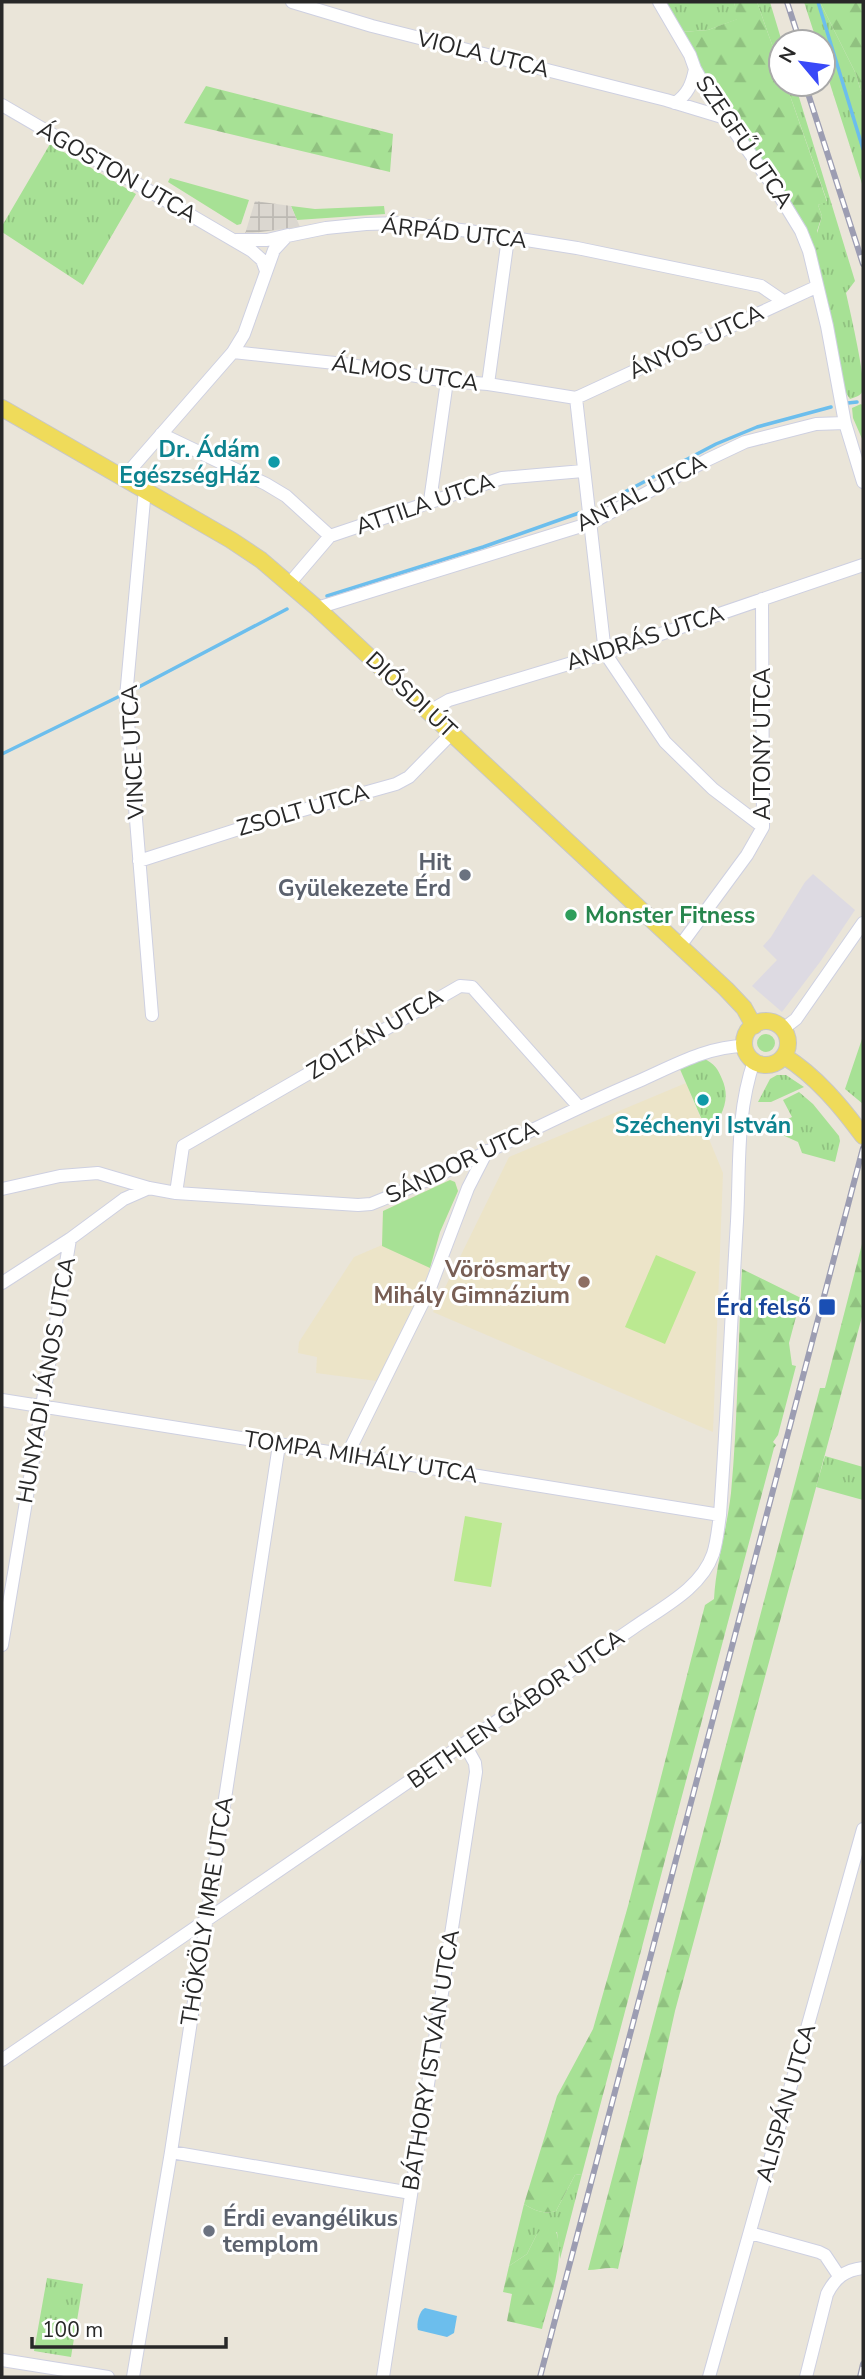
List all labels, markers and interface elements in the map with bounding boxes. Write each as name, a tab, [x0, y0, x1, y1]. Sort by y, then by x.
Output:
street label: VIOLA UTCA	[413, 22, 553, 85]
north arrow	[767, 28, 837, 98]
text: N	[773, 43, 803, 68]
street label: SZEGFŰ UTCA	[688, 69, 800, 215]
street label: ÁGOSTON UTCA	[32, 114, 203, 230]
street label: ÁRPÁD UTCA	[380, 210, 529, 256]
street label: ÁNYOS UTCA	[623, 297, 769, 387]
street label: ÁLMOS UTCA	[330, 347, 481, 399]
place label: Dr. Ádám EgészségHáz	[119, 434, 260, 491]
street label: ANTAL UTCA	[570, 447, 712, 539]
marker: Dr. Ádám EgészségHáz	[266, 454, 282, 470]
street label: ATTILA UTCA	[351, 466, 499, 542]
street label: ANDRÁS UTCA	[562, 598, 728, 678]
street label: DIÓSDI ÚT	[359, 645, 463, 745]
street label: AJTONY UTCA	[747, 667, 778, 821]
street label: VINCE UTCA	[114, 684, 152, 821]
street label: ZSOLT UTCA	[233, 776, 373, 844]
place label: Hit Gyülekezete Érd	[278, 847, 451, 904]
marker: Hit Gyülekezete Érd	[457, 867, 473, 883]
place label: Monster Fitness	[585, 900, 755, 931]
marker: Monster Fitness	[563, 907, 579, 923]
street label: ZOLTÁN UTCA	[301, 981, 449, 1087]
marker: Széchenyi István	[695, 1092, 711, 1108]
place label: Széchenyi István	[615, 1110, 791, 1141]
street label: SÁNDOR UTCA	[381, 1113, 544, 1211]
street label: HUNYADI JÁNOS UTCA	[9, 1254, 83, 1506]
place label: Vörösmarty Mihály Gimnázium	[374, 1254, 571, 1311]
marker: Vörösmarty Mihály Gimnázium	[576, 1274, 592, 1290]
place label: Érd felső	[716, 1292, 811, 1323]
marker: Érd felső	[817, 1297, 837, 1317]
street label: TOMPA MIHÁLY UTCA	[242, 1423, 480, 1491]
street label: BETHLEN GÁBOR UTCA	[401, 1622, 631, 1796]
street label: THÖKÖLY IMRE UTCA	[174, 1794, 240, 2028]
street label: BÁTHORY ISTVÁN UTCA	[395, 1927, 467, 2193]
street label: ALISPÁN UTCA	[749, 2020, 823, 2186]
place label: Érdi evangélikus templom	[223, 2203, 398, 2260]
marker: Érdi evangélikus templom	[201, 2223, 217, 2239]
scale bar	[32, 2306, 226, 2350]
text: 100 m	[42, 2316, 103, 2344]

